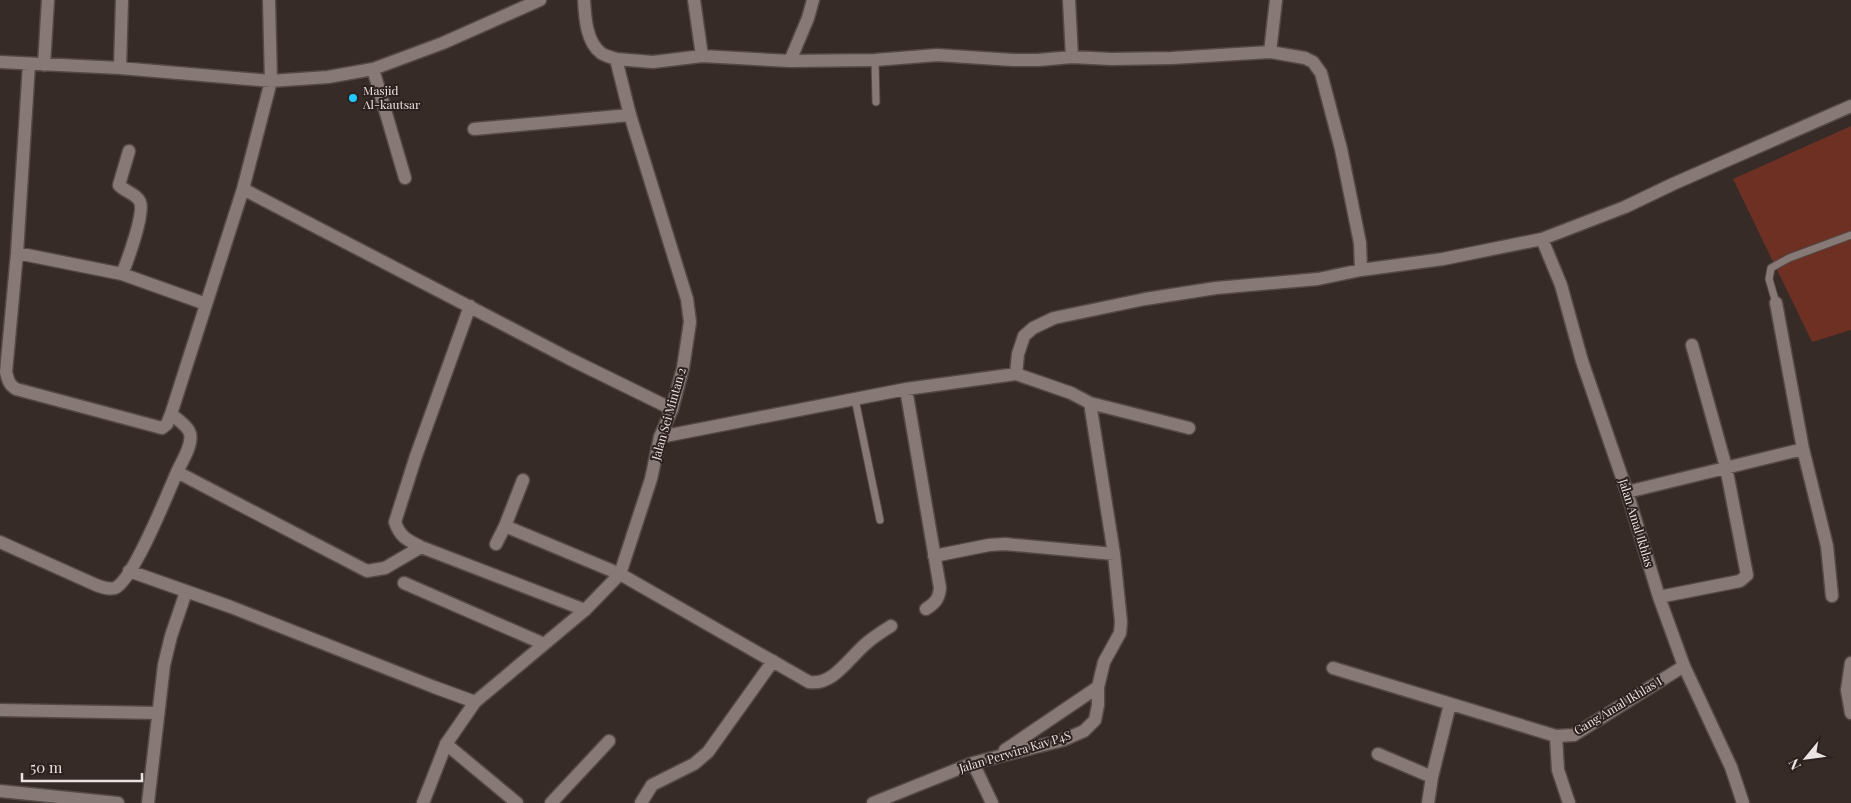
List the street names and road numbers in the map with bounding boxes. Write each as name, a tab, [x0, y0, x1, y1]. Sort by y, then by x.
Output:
street label: Jalan Sei Mintan 2	[647, 365, 689, 463]
street label: Jalan Amal Ikhlas	[1616, 476, 1658, 569]
street label: Gang Amal Ikhlas I	[1570, 673, 1665, 738]
street label: Jalan Perwira Kav P4S	[956, 726, 1073, 776]

